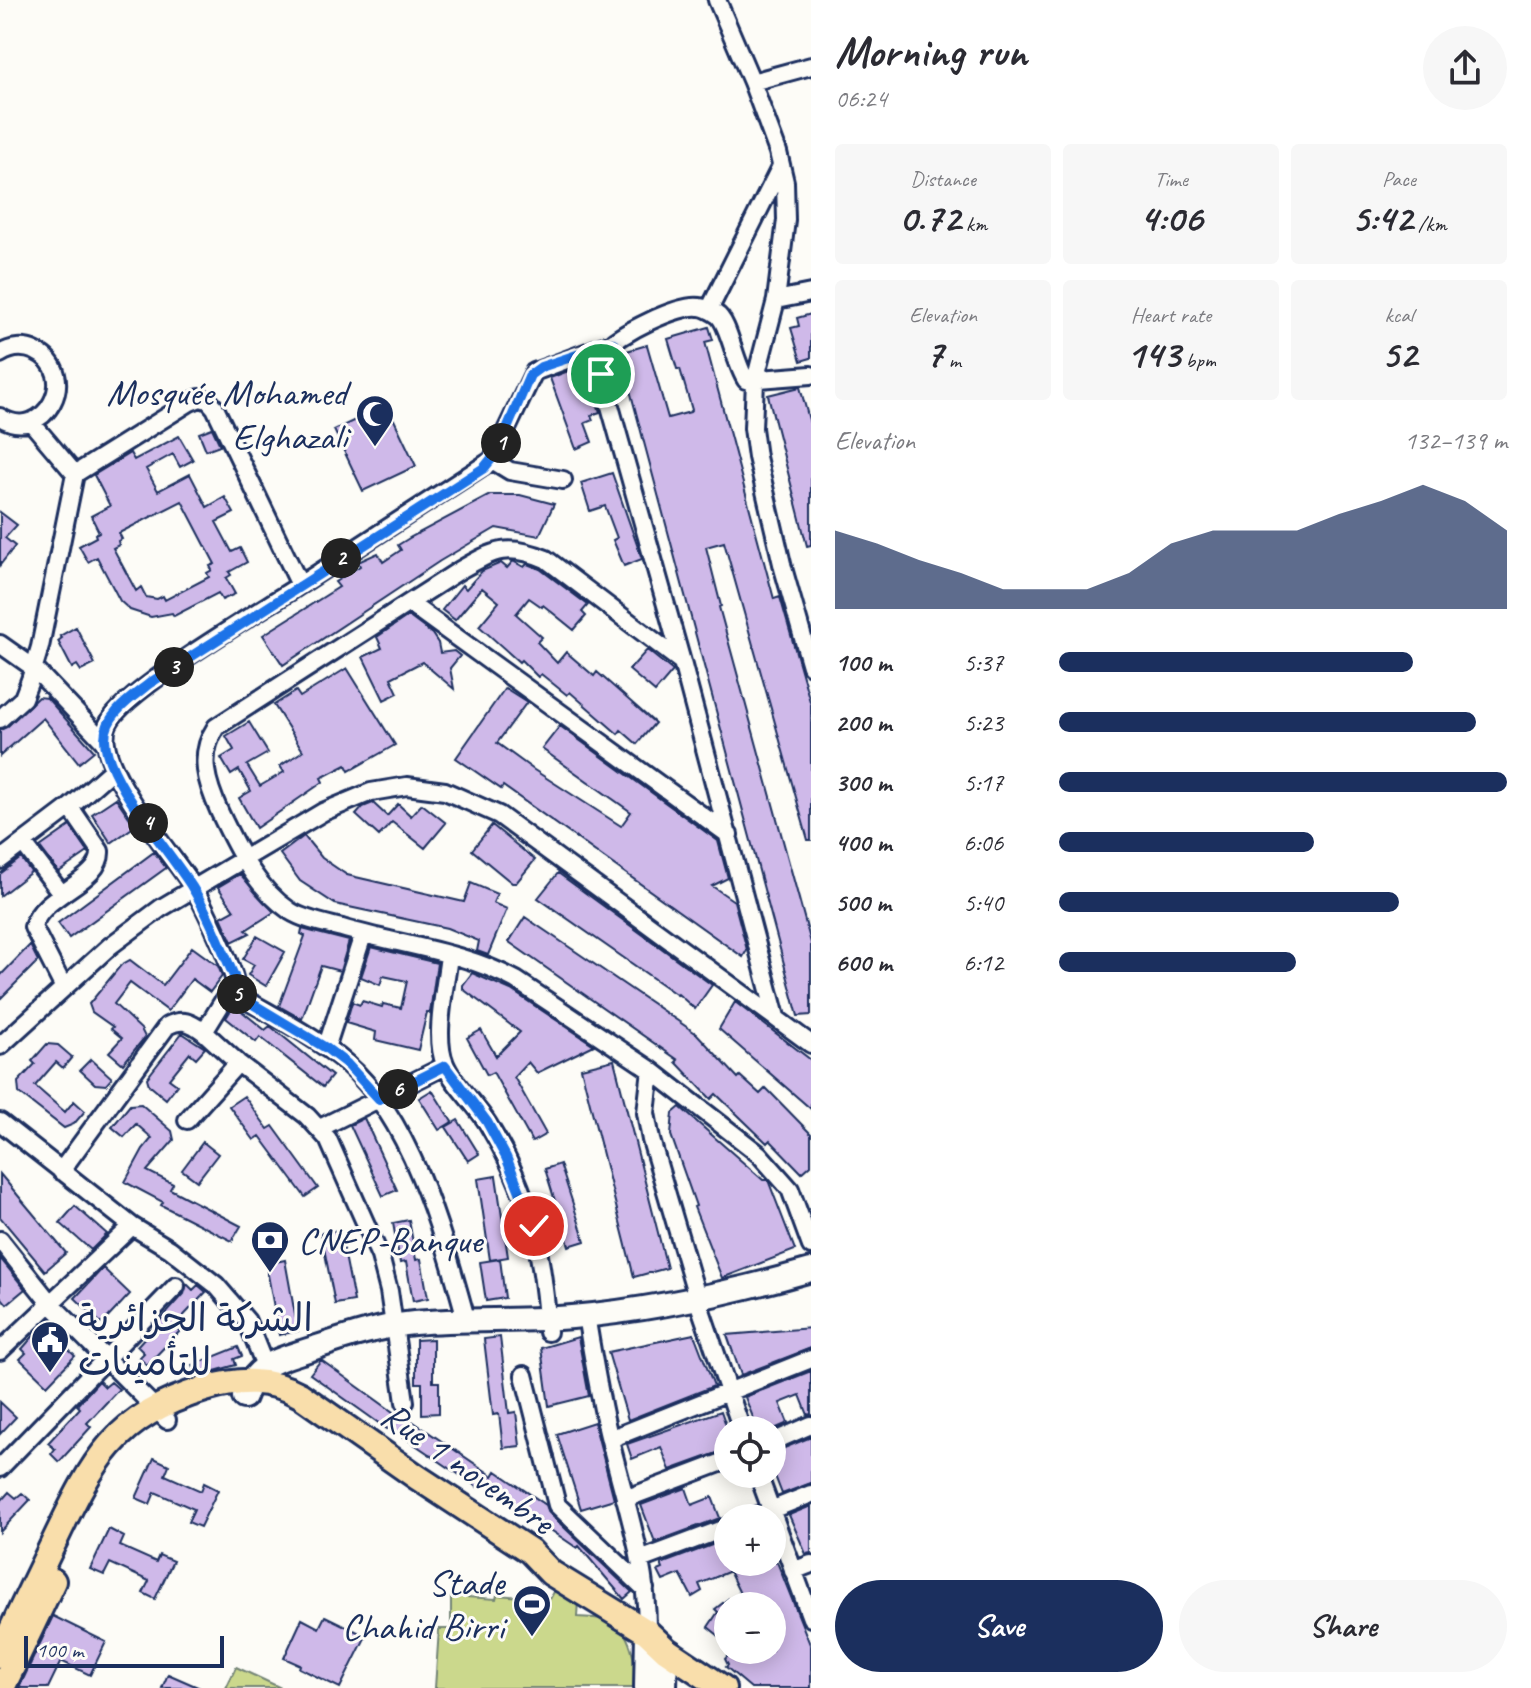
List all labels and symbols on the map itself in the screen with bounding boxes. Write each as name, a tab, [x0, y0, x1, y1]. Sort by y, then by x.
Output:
pin	[567, 340, 635, 408]
place label: Mosquée Mohamed Elghazali	[106, 369, 352, 460]
mosque icon: Mosquée Mohamed Elghazali	[354, 393, 396, 448]
pin: 1	[481, 423, 521, 463]
pin: 2	[321, 538, 361, 578]
pin: 3	[154, 647, 194, 687]
pin: 4	[128, 803, 168, 843]
pin: 5	[217, 974, 257, 1014]
pin: 6	[378, 1069, 418, 1109]
pin	[500, 1192, 568, 1260]
place label: CNEP-Banque	[298, 1217, 485, 1264]
bank icon: CNEP-Banque	[249, 1219, 291, 1274]
place label: الشركة الجزائرية للتأمينات	[78, 1295, 313, 1386]
public building icon: الشركة الجزائرية للتأمينات	[29, 1319, 71, 1374]
street label: Rue 1 novembre	[372, 1391, 566, 1546]
place label: Stade Chahid Birri	[342, 1559, 508, 1650]
sports icon: Stade Chahid Birri	[511, 1583, 553, 1638]
scale bar	[24, 1632, 224, 1668]

